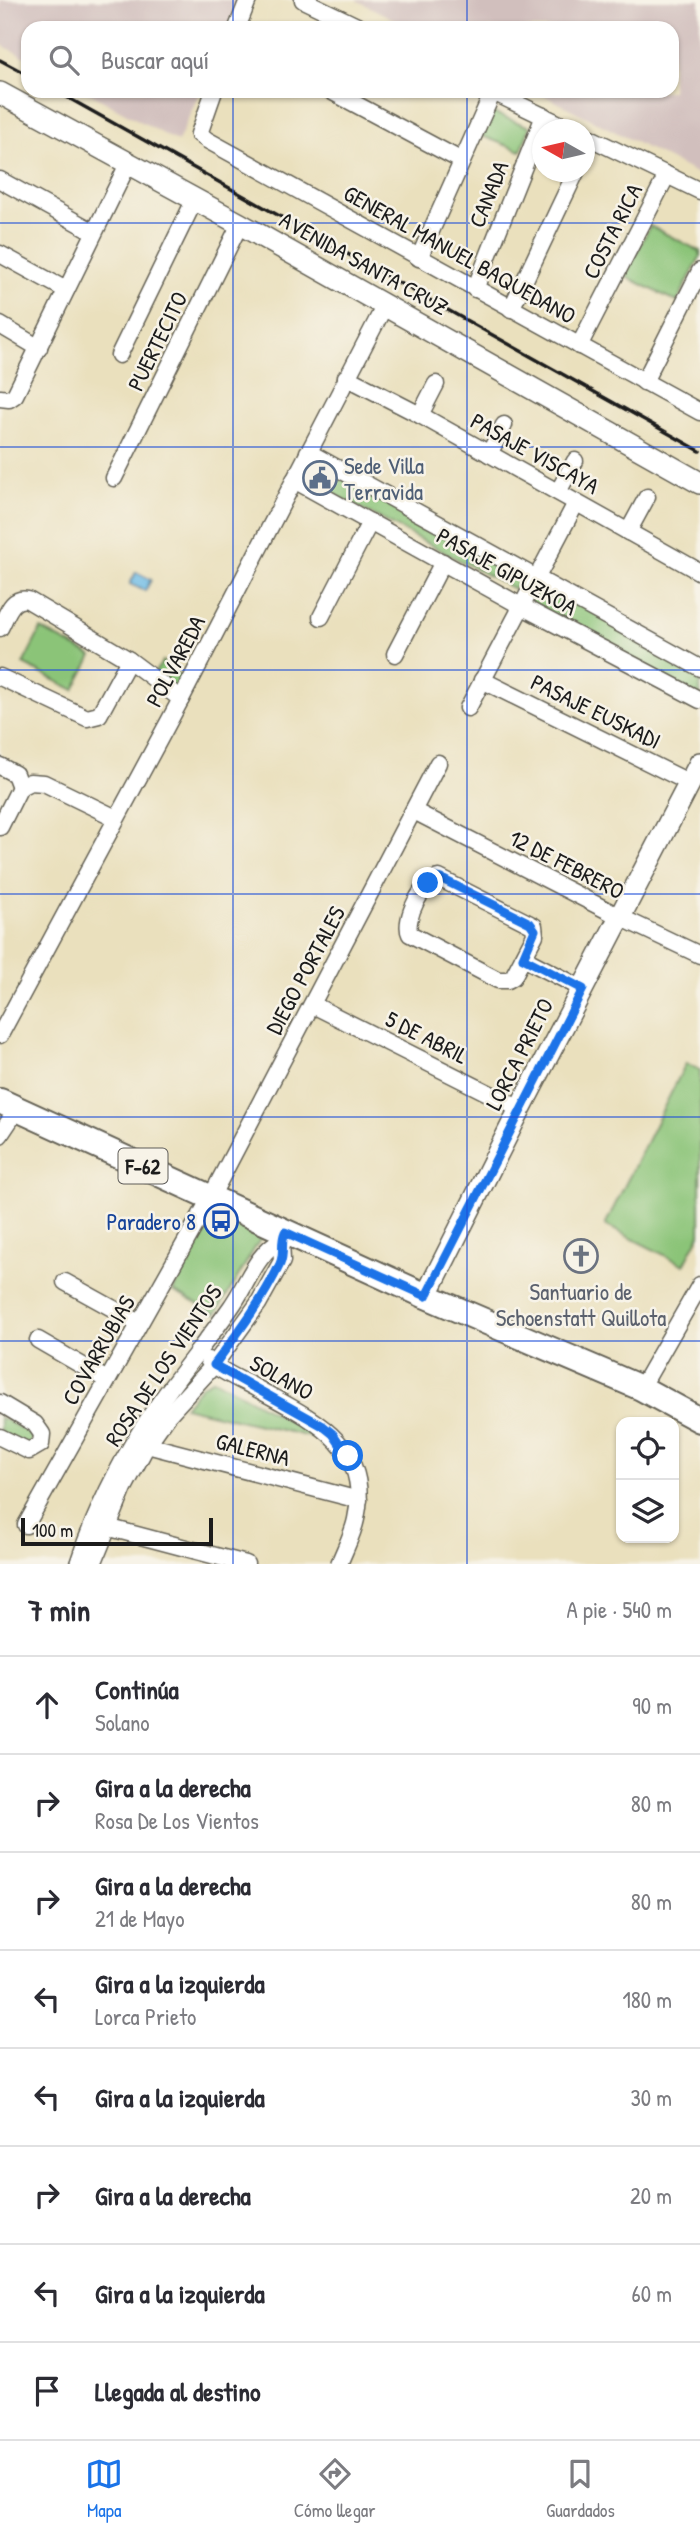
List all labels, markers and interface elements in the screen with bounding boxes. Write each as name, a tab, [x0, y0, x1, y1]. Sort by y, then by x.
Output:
search box	[21, 21, 679, 98]
icon: search	[45, 41, 83, 79]
text: Buscar aquí	[101, 42, 209, 77]
north arrow	[532, 119, 595, 182]
street label: CANADA	[461, 156, 515, 232]
street label: GENERAL MANUEL BAQUEDANO	[338, 177, 582, 331]
street label: COSTA RICA	[575, 178, 649, 284]
street label: AVENIDA SANTA CRUZ	[274, 204, 454, 322]
street label: PUERTECITO	[120, 286, 194, 396]
street label: PASAJE VISCAYA	[465, 405, 605, 501]
place label: Sede Villa Terravida	[344, 450, 424, 507]
public building icon: Sede Villa Terravida	[301, 459, 339, 497]
street label: PASAJE GIPUZKOA	[431, 520, 583, 622]
street label: POLVAREDA	[138, 610, 212, 712]
street label: PASAJE EUSKADI	[526, 666, 666, 756]
street label: 12 DE FEBRERO	[504, 822, 630, 906]
route end	[412, 867, 443, 898]
street label: DIEGO PORTALES	[258, 900, 352, 1040]
street label: LORCA PRIETO	[478, 993, 560, 1115]
street label: 5 DE ABRIL	[380, 1003, 474, 1071]
road number: F-62	[118, 1148, 168, 1184]
bus stop icon: Paradero 8	[202, 1202, 240, 1240]
place label: Paradero 8	[107, 1206, 196, 1237]
church icon: Santuario de Schoenstatt Quillota	[562, 1237, 600, 1275]
place label: Santuario de Schoenstatt Quillota	[496, 1276, 666, 1333]
street label: ROSA DE LOS VIENTOS	[97, 1278, 229, 1452]
street label: COVARRUBIAS	[54, 1289, 142, 1411]
street label: SOLANO	[245, 1347, 319, 1407]
map controls	[616, 1417, 679, 1543]
button: locate	[616, 1417, 679, 1480]
street label: GALERNA	[213, 1425, 293, 1473]
route start	[332, 1440, 363, 1471]
button: layers	[616, 1480, 679, 1543]
scale bar	[21, 1515, 214, 1547]
text: 100 m	[32, 1517, 73, 1543]
text: 7 min	[28, 1590, 90, 1630]
text: A pie · 540 m	[567, 1594, 672, 1625]
text: Continúa	[95, 1672, 179, 1707]
icon: ahead	[28, 1686, 66, 1724]
text: 90 m	[632, 1690, 672, 1721]
text: Solano	[95, 1707, 150, 1738]
text: Gira a la derecha	[95, 1770, 251, 1805]
icon: right	[28, 1784, 66, 1822]
text: 80 m	[631, 1788, 672, 1819]
text: Rosa De Los Vientos	[95, 1805, 259, 1836]
text: Gira a la derecha	[95, 1868, 251, 1903]
icon: right	[28, 1882, 66, 1920]
text: 80 m	[631, 1886, 672, 1917]
text: 21 de Mayo	[95, 1903, 185, 1934]
text: Gira a la izquierda	[95, 1966, 265, 2001]
icon: left	[28, 1980, 66, 2018]
text: 180 m	[622, 1984, 672, 2015]
text: Lorca Prieto	[95, 2001, 196, 2032]
icon: left	[28, 2078, 66, 2116]
text: Gira a la izquierda	[95, 2080, 265, 2115]
text: 30 m	[630, 2082, 672, 2113]
icon: right	[28, 2176, 66, 2214]
text: Gira a la derecha	[95, 2178, 251, 2213]
text: 20 m	[630, 2180, 672, 2211]
icon: left	[28, 2274, 66, 2312]
text: Gira a la izquierda	[95, 2276, 265, 2311]
text: 60 m	[632, 2278, 672, 2309]
icon: arrive	[28, 2372, 66, 2410]
text: Llegada al destino	[95, 2374, 261, 2409]
tab: Mapa	[85, 2455, 123, 2523]
tab: Cómo llegar	[294, 2455, 376, 2523]
tab: Guardados	[546, 2455, 615, 2523]

